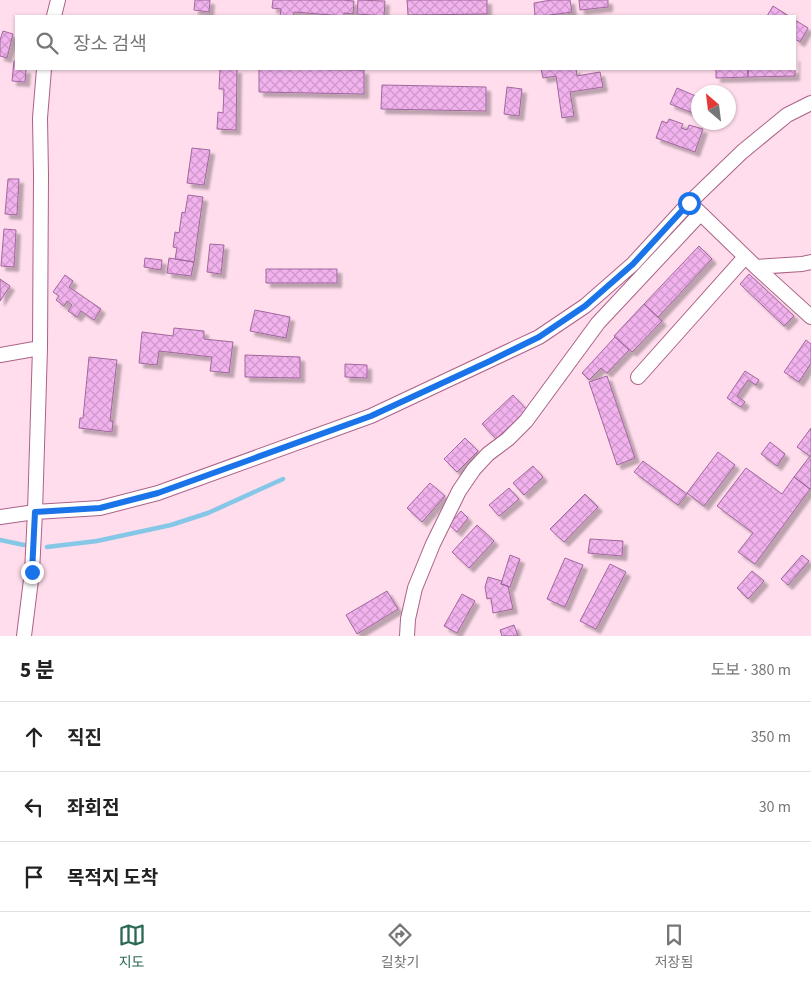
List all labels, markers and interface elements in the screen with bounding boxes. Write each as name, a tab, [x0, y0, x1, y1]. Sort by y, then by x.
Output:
search box	[15, 15, 796, 70]
icon: search	[33, 29, 61, 57]
text: 장소 검색	[73, 31, 147, 58]
north arrow	[691, 85, 736, 130]
route start	[678, 192, 701, 215]
route end	[21, 561, 44, 584]
text: 5 분	[20, 655, 55, 685]
text: 도보 · 380 m	[711, 659, 791, 681]
icon: ahead	[20, 723, 48, 751]
text: 직진	[67, 725, 102, 752]
text: 350 m	[751, 726, 791, 748]
icon: left	[20, 793, 48, 821]
text: 좌회전	[67, 795, 119, 822]
text: 30 m	[759, 796, 791, 818]
icon: arrive	[20, 863, 48, 891]
text: 목적지 도착	[67, 865, 158, 892]
tab: 지도	[118, 921, 146, 973]
tab: 길찾기	[381, 921, 419, 973]
tab: 저장됨	[655, 921, 693, 973]

